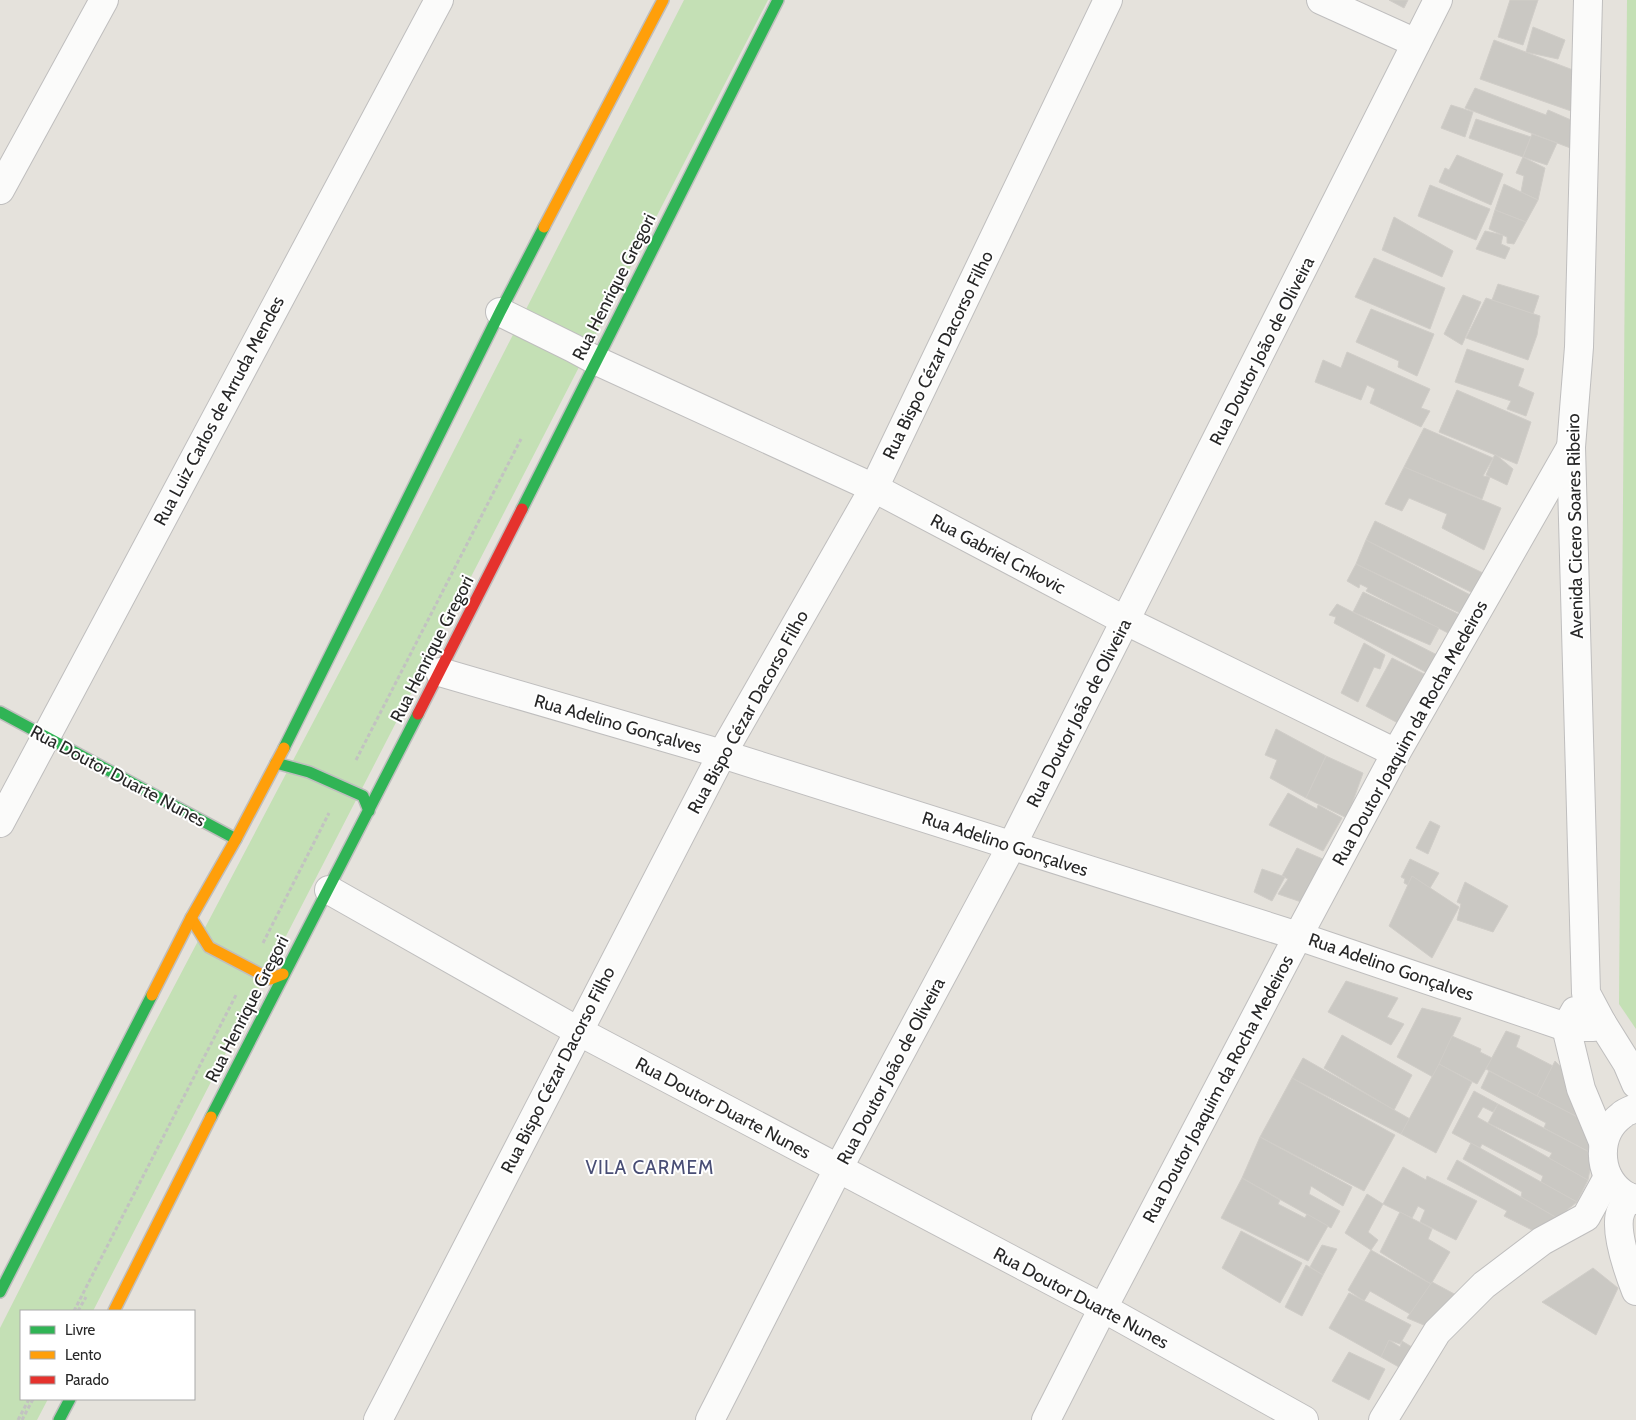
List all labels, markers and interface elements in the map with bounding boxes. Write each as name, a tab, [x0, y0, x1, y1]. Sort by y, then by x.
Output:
street label: Rua Henrique Gregori	[567, 210, 661, 364]
street label: Rua Bispo Cézar Dacorso Filho	[878, 247, 998, 463]
street label: Rua Doutor João de Oliveira	[1205, 253, 1319, 449]
street label: Rua Luiz Carlos de Arruda Mendes	[149, 293, 289, 529]
street label: Avenida Cicero Soares Ribeiro	[1562, 413, 1588, 639]
street label: Rua Gabriel Cnkovic	[927, 509, 1069, 599]
street label: Rua Henrique Gregori	[385, 572, 479, 726]
street label: Rua Doutor Joaquim da Rocha Medeiros	[1328, 597, 1492, 869]
street label: Rua Bispo Cézar Dacorso Filho	[683, 606, 813, 818]
street label: Rua Doutor João de Oliveira	[1022, 615, 1136, 811]
street label: Rua Adelino Gonçalves	[532, 690, 704, 758]
street label: Rua Doutor Duarte Nunes	[27, 720, 209, 832]
street label: Rua Adelino Gonçalves	[919, 807, 1091, 881]
street label: Rua Adelino Gonçalves	[1306, 928, 1476, 1006]
street label: Rua Henrique Gregori	[200, 932, 294, 1086]
street label: Rua Doutor Joaquim da Rocha Medeiros	[1138, 951, 1298, 1227]
street label: Rua Bispo Cézar Dacorso Filho	[496, 963, 620, 1177]
street label: Rua Doutor João de Oliveira	[832, 973, 950, 1168]
street label: Rua Doutor Duarte Nunes	[632, 1052, 814, 1164]
district label: VILA CARMEM	[585, 1156, 715, 1179]
street label: Rua Doutor Duarte Nunes	[990, 1242, 1172, 1354]
legend	[20, 1310, 195, 1400]
text: Livre	[65, 1321, 96, 1339]
text: Lento	[65, 1346, 102, 1364]
text: Parado	[65, 1371, 109, 1389]

